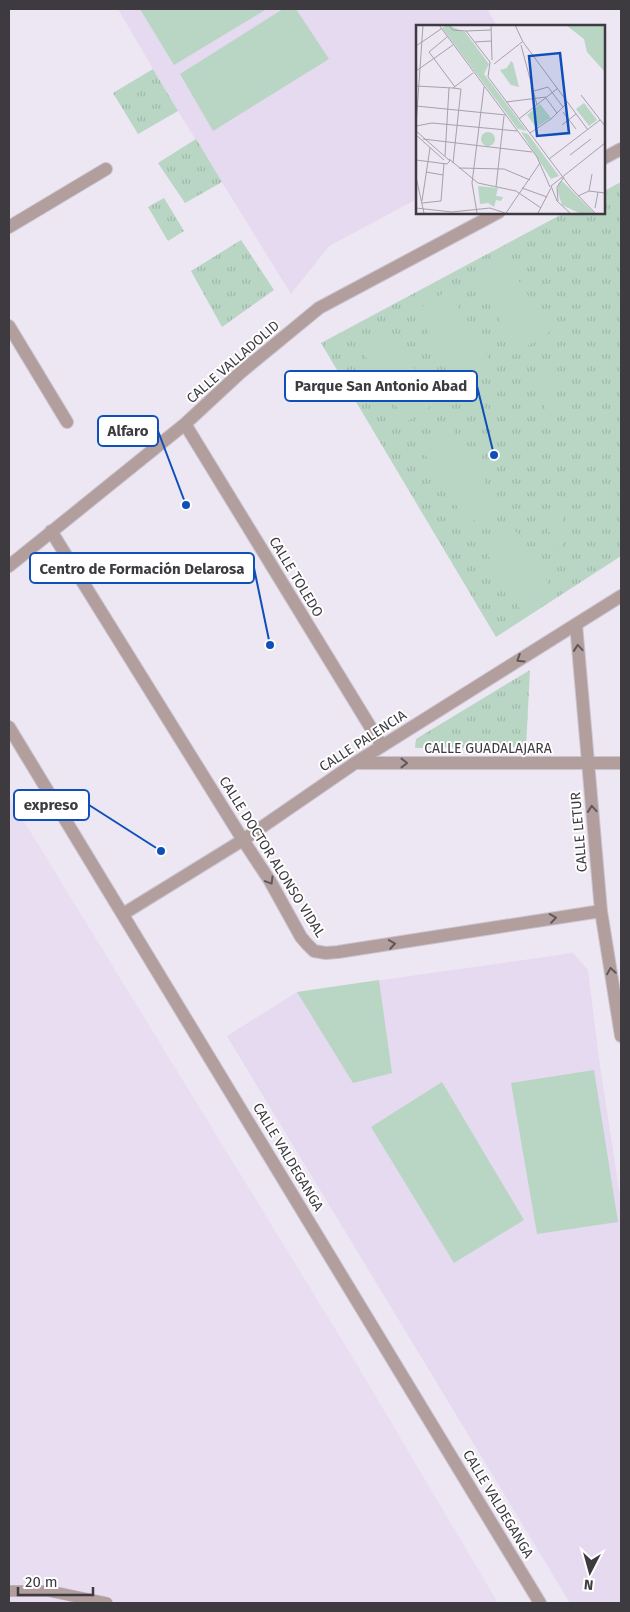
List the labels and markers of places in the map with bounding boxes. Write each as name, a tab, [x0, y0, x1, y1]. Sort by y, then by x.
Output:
callout: Parque San Antonio Abad	[285, 371, 477, 401]
callout: Alfaro	[98, 416, 158, 446]
callout: Centro de Formación Delarosa	[30, 553, 254, 583]
callout: expreso	[14, 790, 89, 820]

